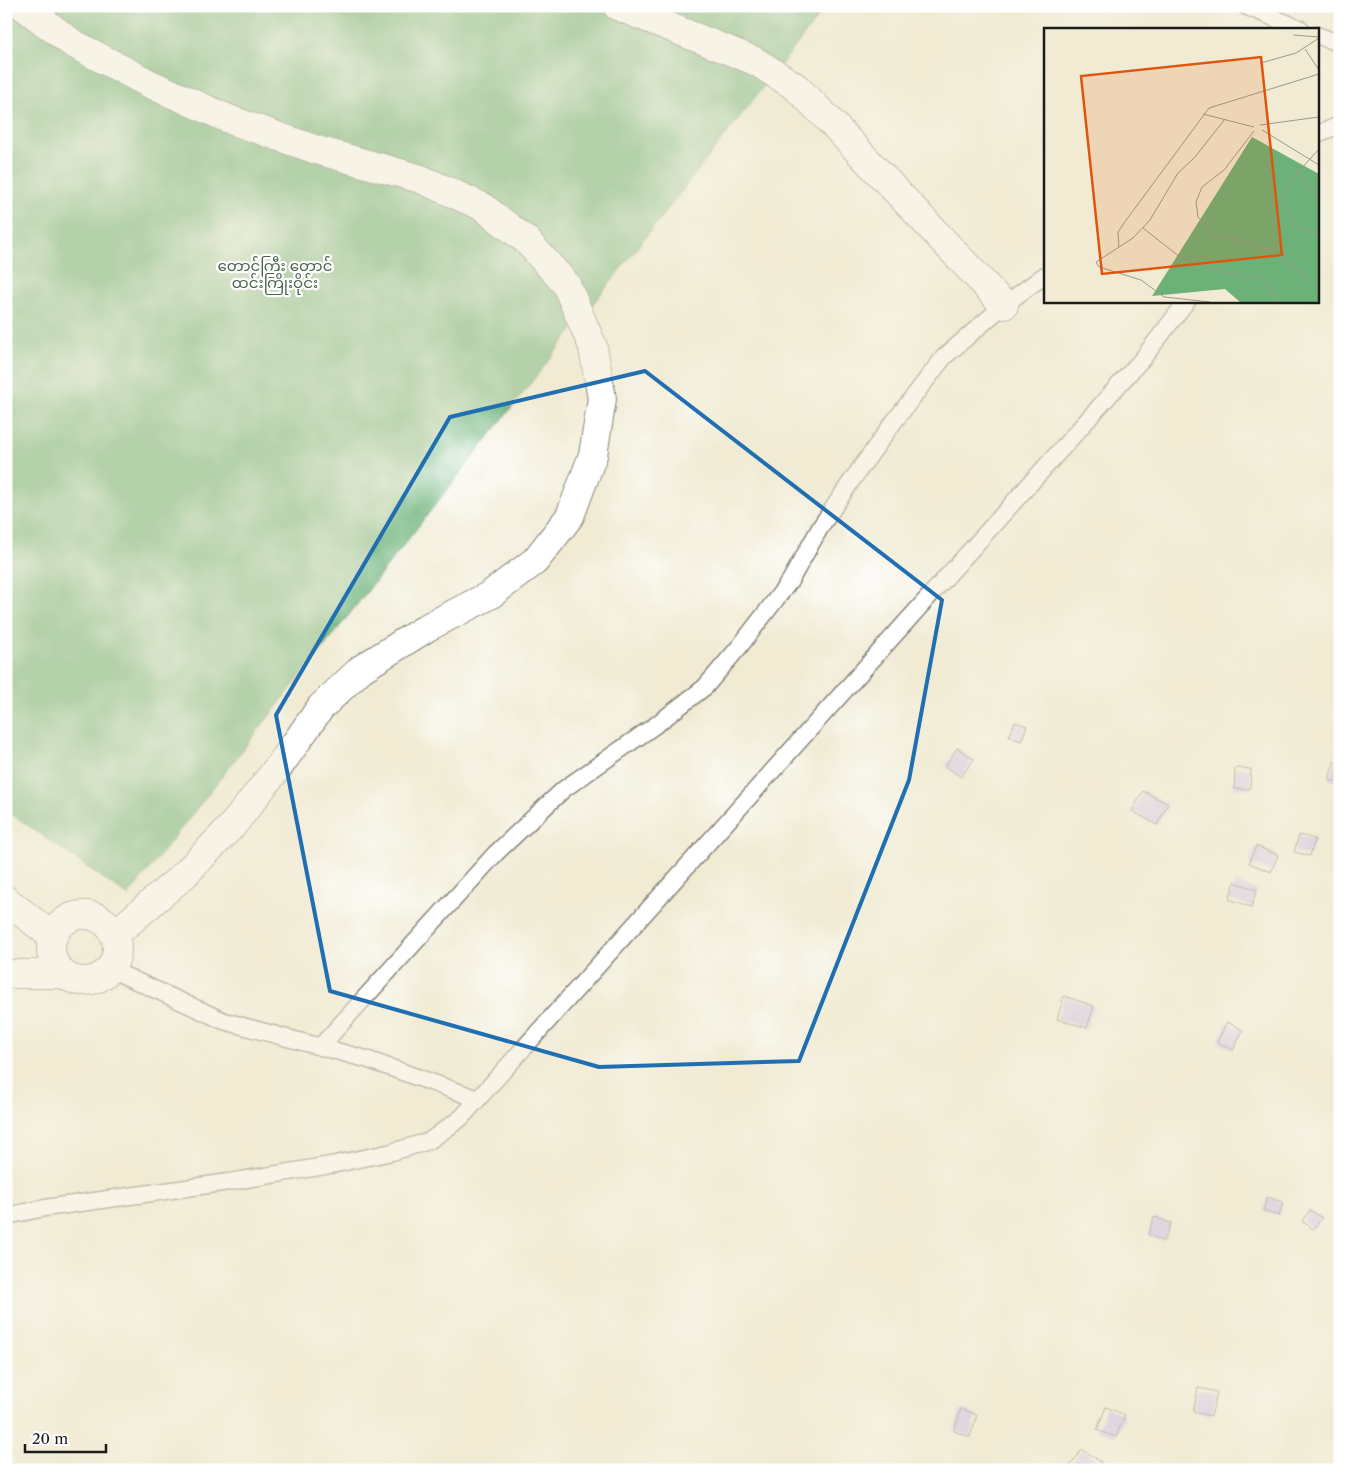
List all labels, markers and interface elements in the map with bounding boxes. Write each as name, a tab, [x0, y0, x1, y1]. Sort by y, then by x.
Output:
inset map	[1044, 28, 1318, 302]
park label: တောင်ကြီး တောင် ထင်းကြိုးဝိုင်း	[218, 256, 332, 295]
scale bar	[25, 1421, 106, 1453]
text: 20 m	[32, 1429, 68, 1448]

